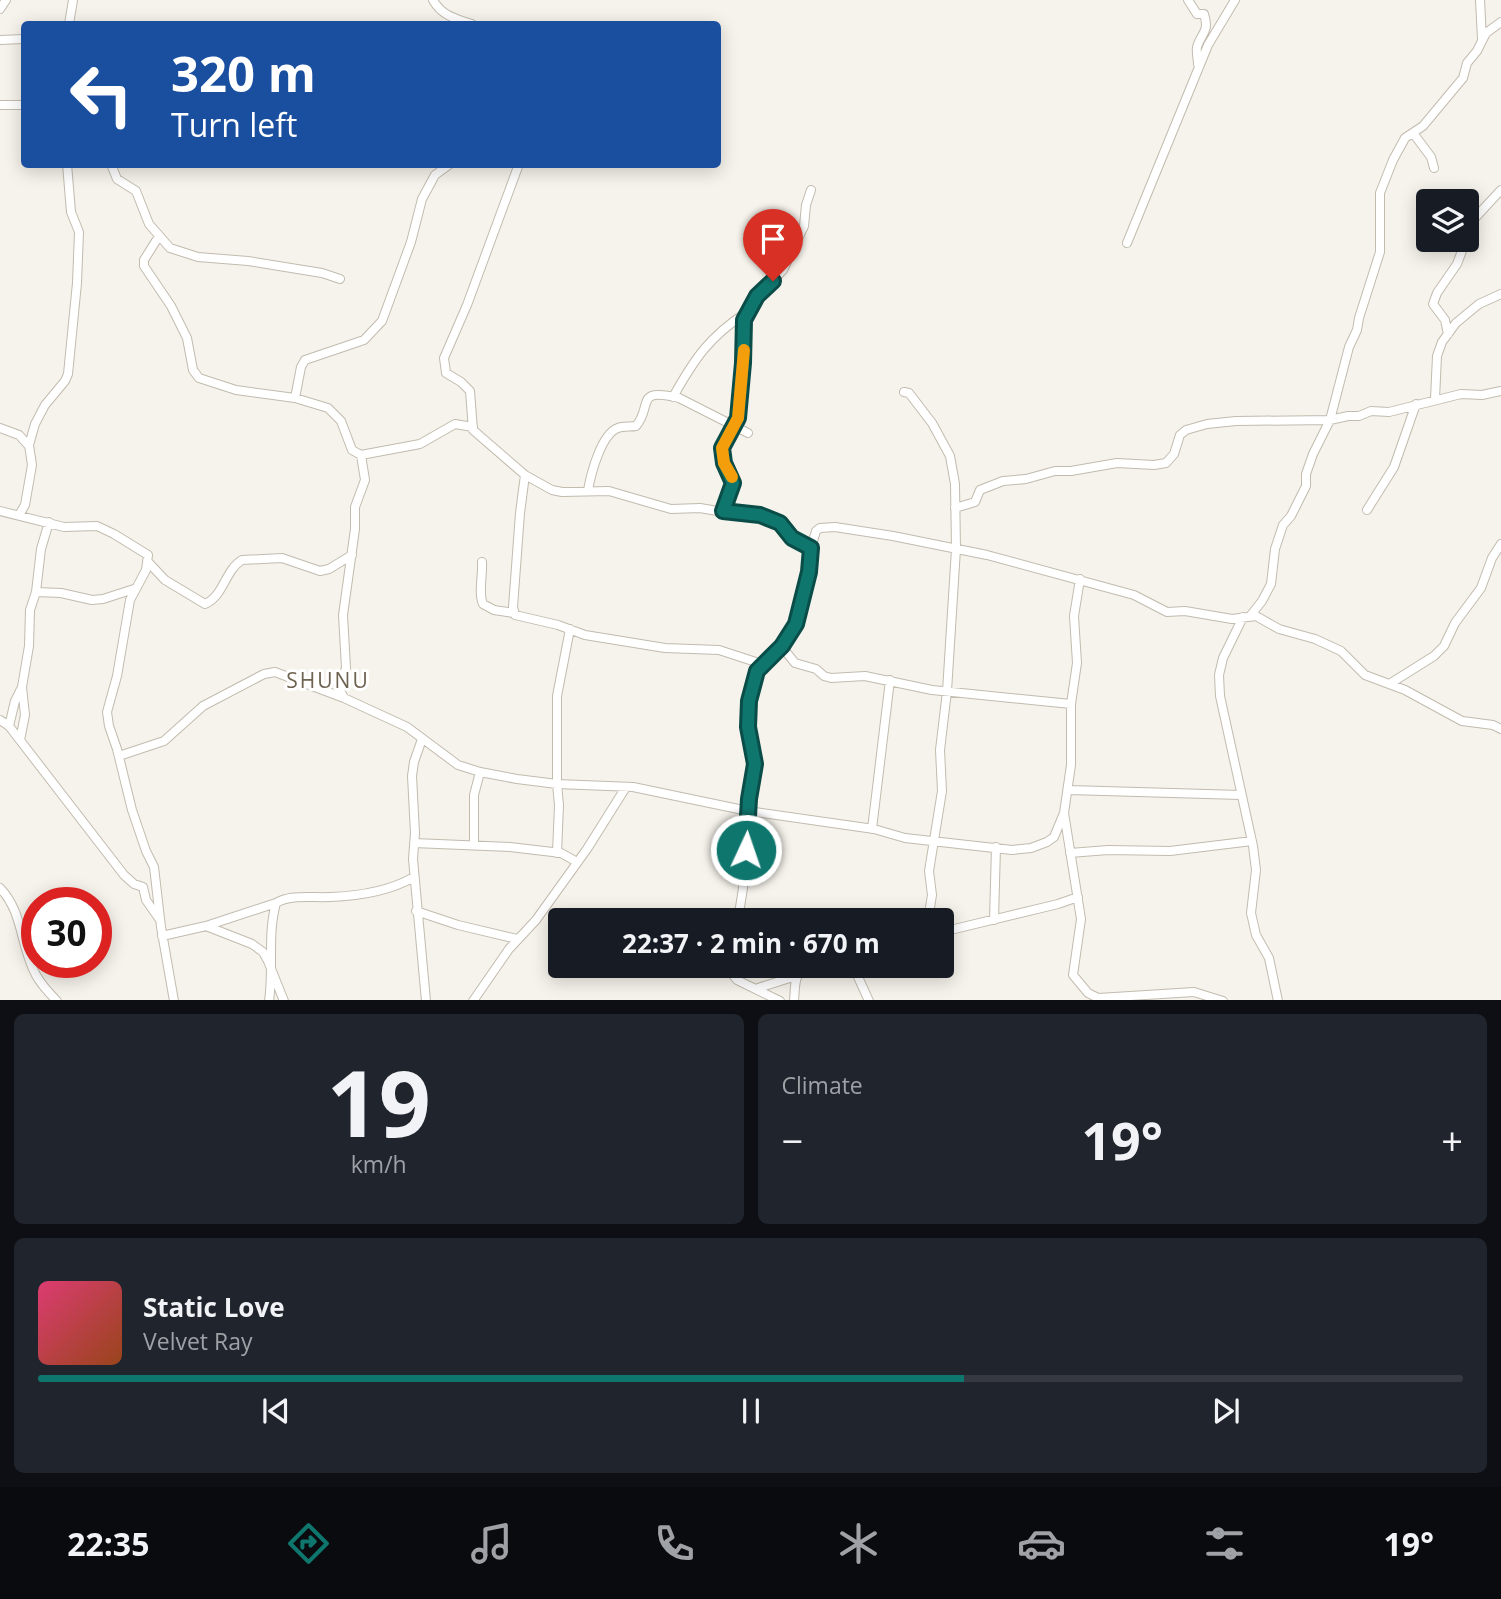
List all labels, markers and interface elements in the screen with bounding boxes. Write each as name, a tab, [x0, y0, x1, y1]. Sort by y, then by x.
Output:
text: 320 m	[171, 40, 316, 106]
icon: left	[56, 49, 147, 140]
text: Turn left	[171, 103, 297, 146]
map controls	[1416, 189, 1479, 252]
button: layers	[1416, 189, 1479, 252]
pin	[743, 209, 803, 281]
icon: arrive	[754, 220, 792, 258]
district label: SHUNU	[286, 666, 370, 694]
position arrow	[709, 813, 783, 887]
speed limit sign: 30	[21, 887, 112, 978]
text: 22:37 · 2 min · 670 m	[622, 925, 880, 961]
text: 19	[327, 1040, 431, 1164]
text: Climate	[782, 1069, 863, 1101]
text: 19°	[1081, 1104, 1163, 1175]
text: −	[782, 1114, 803, 1166]
text: +	[1441, 1114, 1463, 1166]
text: km/h	[351, 1148, 407, 1180]
text: Static Love	[143, 1289, 285, 1325]
text: Velvet Ray	[143, 1325, 253, 1357]
icon: previous	[257, 1392, 295, 1430]
icon: pause	[732, 1392, 770, 1430]
icon: next	[1207, 1392, 1245, 1430]
icon: directions	[284, 1519, 333, 1568]
icon: music	[467, 1519, 516, 1568]
icon: phone	[650, 1519, 699, 1568]
icon: climate	[834, 1519, 883, 1568]
icon: car	[1017, 1519, 1066, 1568]
icon: filters	[1200, 1519, 1249, 1568]
text: 22:35	[67, 1522, 149, 1565]
text: 19°	[1384, 1522, 1434, 1565]

